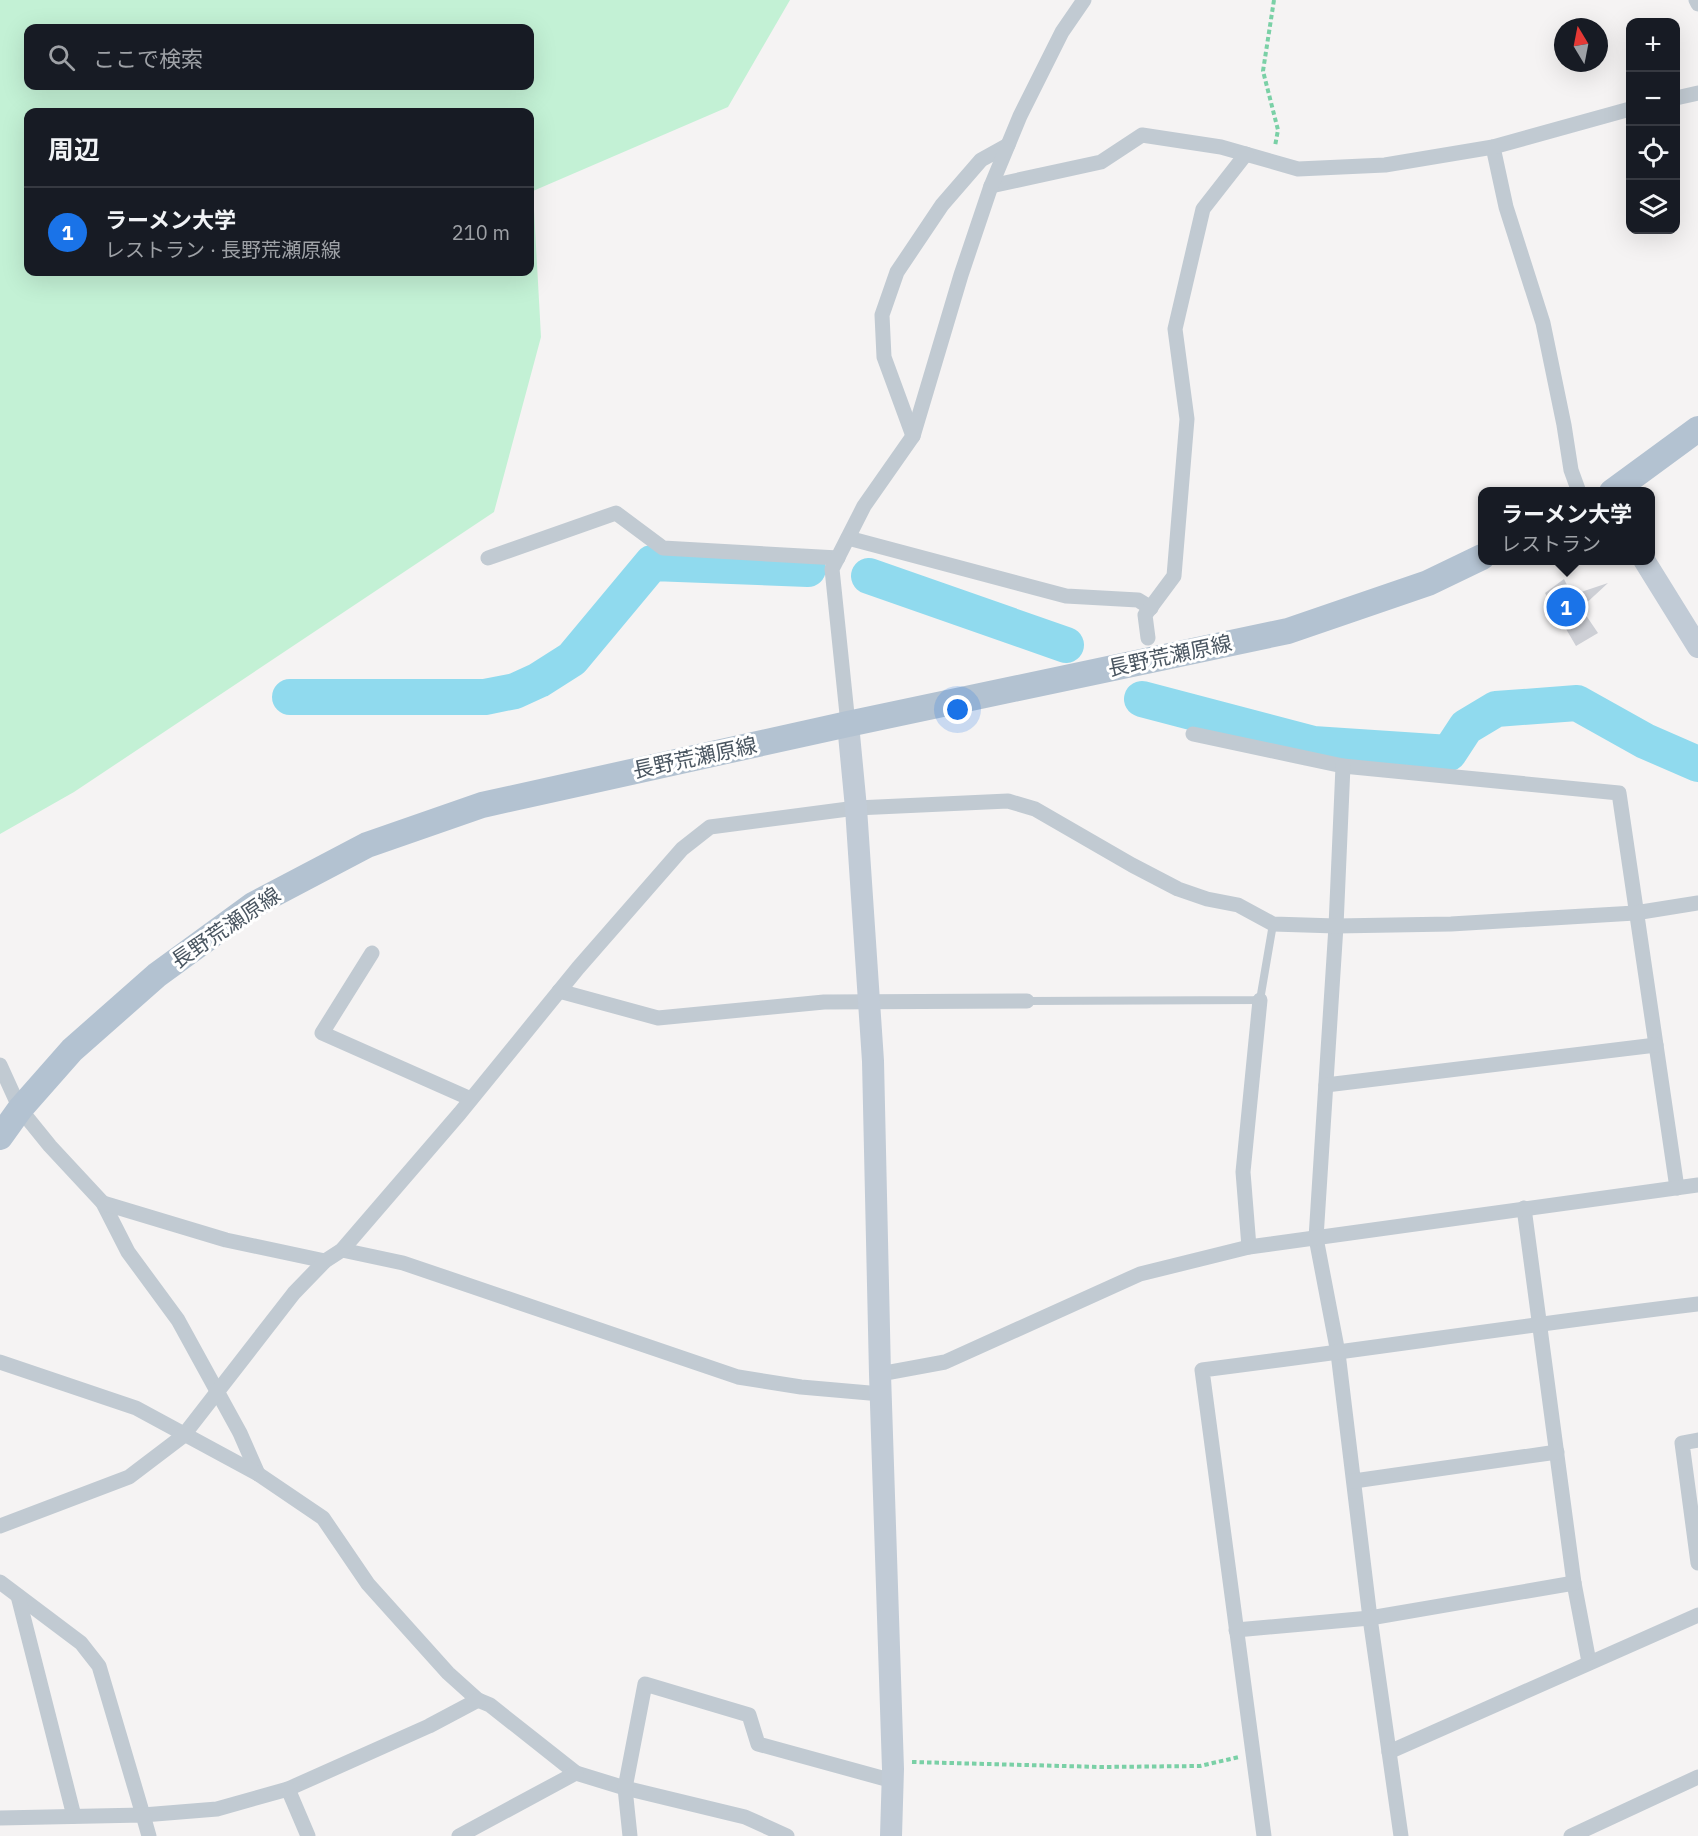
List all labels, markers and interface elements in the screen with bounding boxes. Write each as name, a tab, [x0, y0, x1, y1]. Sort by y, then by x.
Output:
north arrow	[1554, 18, 1608, 72]
map controls	[1626, 18, 1680, 234]
button: +	[1626, 18, 1680, 72]
search box	[24, 24, 534, 90]
icon: search	[45, 41, 78, 74]
text: ここで検索	[93, 44, 203, 73]
button: −	[1626, 72, 1680, 126]
button: locate	[1626, 126, 1680, 180]
text: 周辺	[48, 132, 100, 166]
button: layers	[1626, 180, 1680, 234]
text: ラーメン大学	[105, 205, 236, 234]
text: 1	[62, 219, 74, 246]
text: 210 m	[452, 219, 510, 246]
text: レストラン · 長野荒瀬原線	[105, 236, 341, 263]
popup	[1478, 487, 1655, 565]
text: ラーメン大学	[1501, 499, 1632, 528]
text: レストラン	[1501, 530, 1601, 557]
pin: 1	[1546, 584, 1586, 630]
street label: 長野荒瀬原線	[1105, 628, 1234, 682]
your location	[943, 695, 972, 724]
street label: 長野荒瀬原線	[630, 730, 759, 784]
street label: 長野荒瀬原線	[165, 880, 285, 974]

